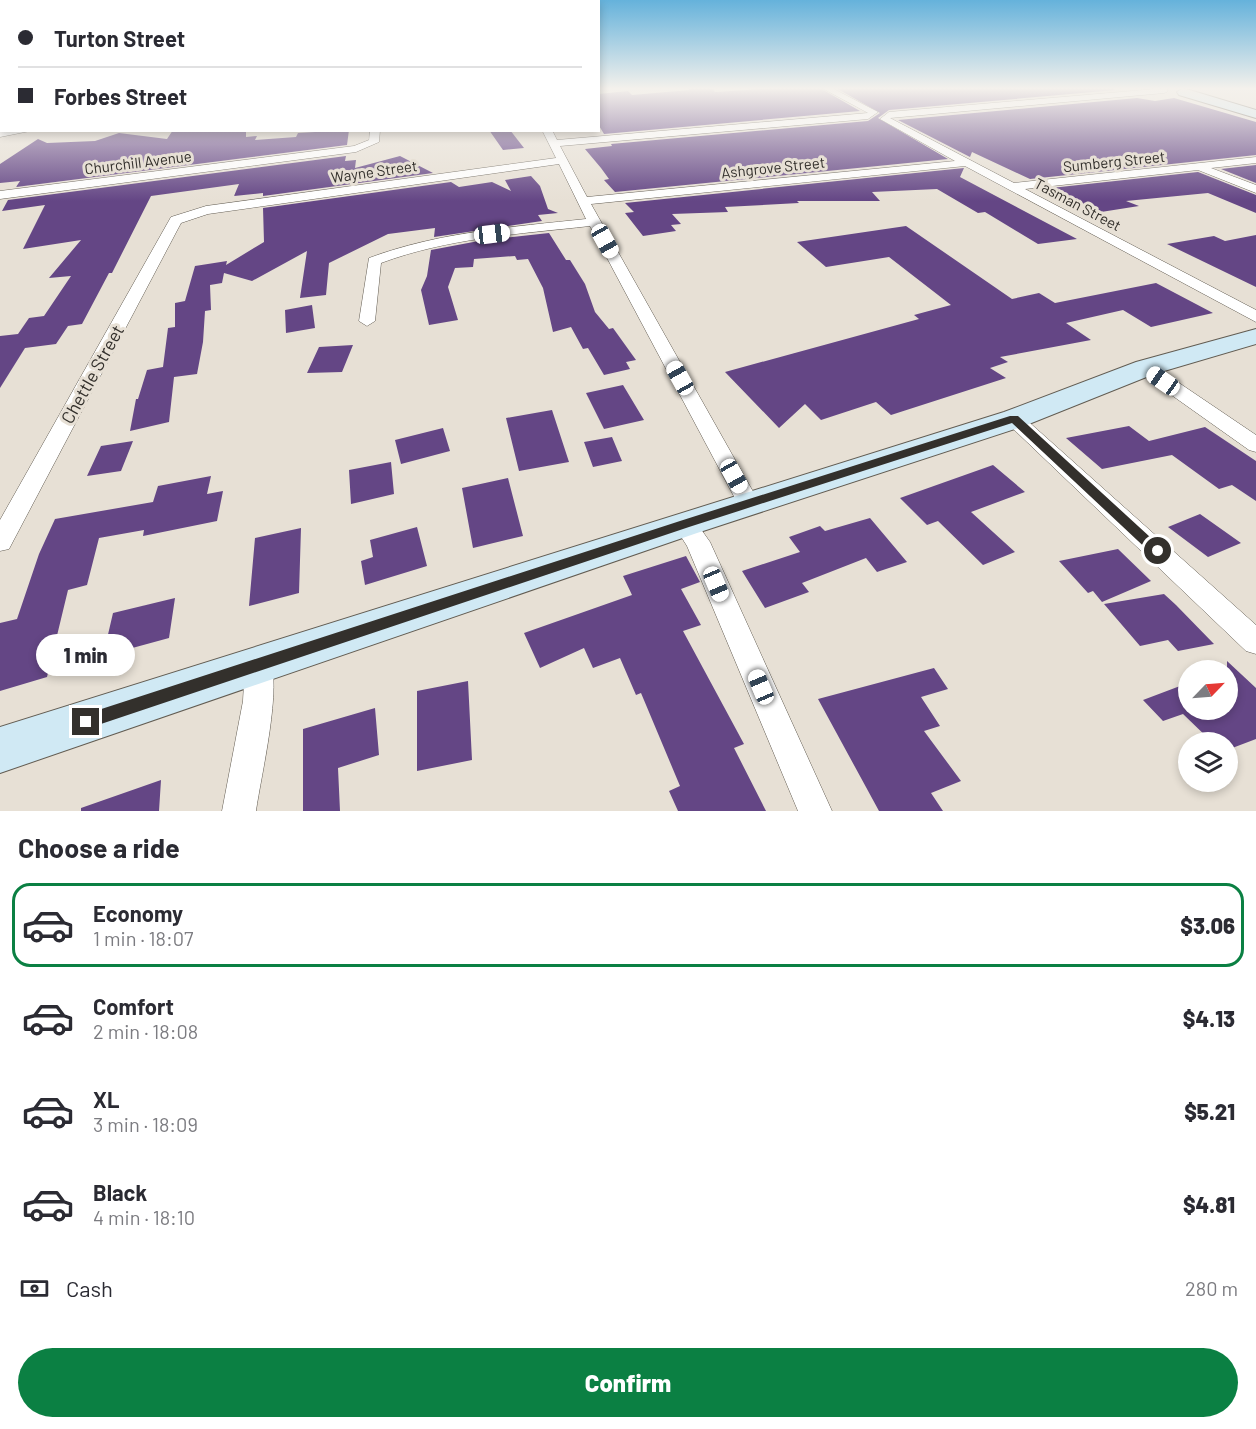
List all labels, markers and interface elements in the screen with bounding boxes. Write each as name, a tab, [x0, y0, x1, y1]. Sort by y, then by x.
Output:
text: Turton Street	[54, 25, 185, 51]
text: Forbes Street	[54, 83, 187, 109]
street label: Churchill Avenue	[83, 146, 193, 178]
street label: Sumberg Street	[1062, 147, 1166, 175]
street label: Ashgrove Street	[720, 153, 826, 181]
street label: Wayne Street	[330, 156, 418, 186]
street label: Tasman Street	[1032, 174, 1124, 234]
car	[588, 221, 622, 261]
car	[473, 223, 511, 245]
street label: Chettle Street	[56, 321, 128, 427]
car	[663, 358, 697, 398]
car	[1143, 363, 1183, 399]
car	[717, 456, 751, 496]
route start	[1144, 537, 1171, 564]
car	[701, 564, 731, 604]
callout: 1 min	[36, 635, 136, 677]
text: 1 min	[64, 643, 107, 667]
north arrow	[1178, 660, 1238, 720]
map controls	[1178, 660, 1238, 792]
car	[746, 667, 776, 707]
route end	[72, 708, 99, 735]
button: layers	[1178, 732, 1238, 792]
text: Choose a ride	[18, 831, 180, 863]
icon: car	[21, 898, 75, 952]
text: Economy	[93, 900, 183, 926]
text: $3.06	[1180, 912, 1235, 938]
text: 1 min · 18:07	[93, 926, 194, 950]
icon: car	[21, 991, 75, 1045]
text: Comfort	[93, 993, 174, 1019]
text: $4.13	[1183, 1005, 1235, 1031]
text: 2 min · 18:08	[93, 1019, 198, 1043]
icon: car	[21, 1084, 75, 1138]
text: XL	[93, 1086, 119, 1112]
text: $5.21	[1184, 1098, 1235, 1124]
text: 3 min · 18:09	[93, 1112, 198, 1136]
icon: car	[21, 1177, 75, 1231]
text: Black	[93, 1179, 147, 1205]
text: $4.81	[1183, 1191, 1235, 1217]
text: 4 min · 18:10	[93, 1205, 195, 1229]
icon: cash	[18, 1272, 51, 1305]
text: Cash	[66, 1275, 113, 1301]
text: 280 m	[1185, 1276, 1238, 1300]
button: Confirm	[18, 1348, 1238, 1417]

